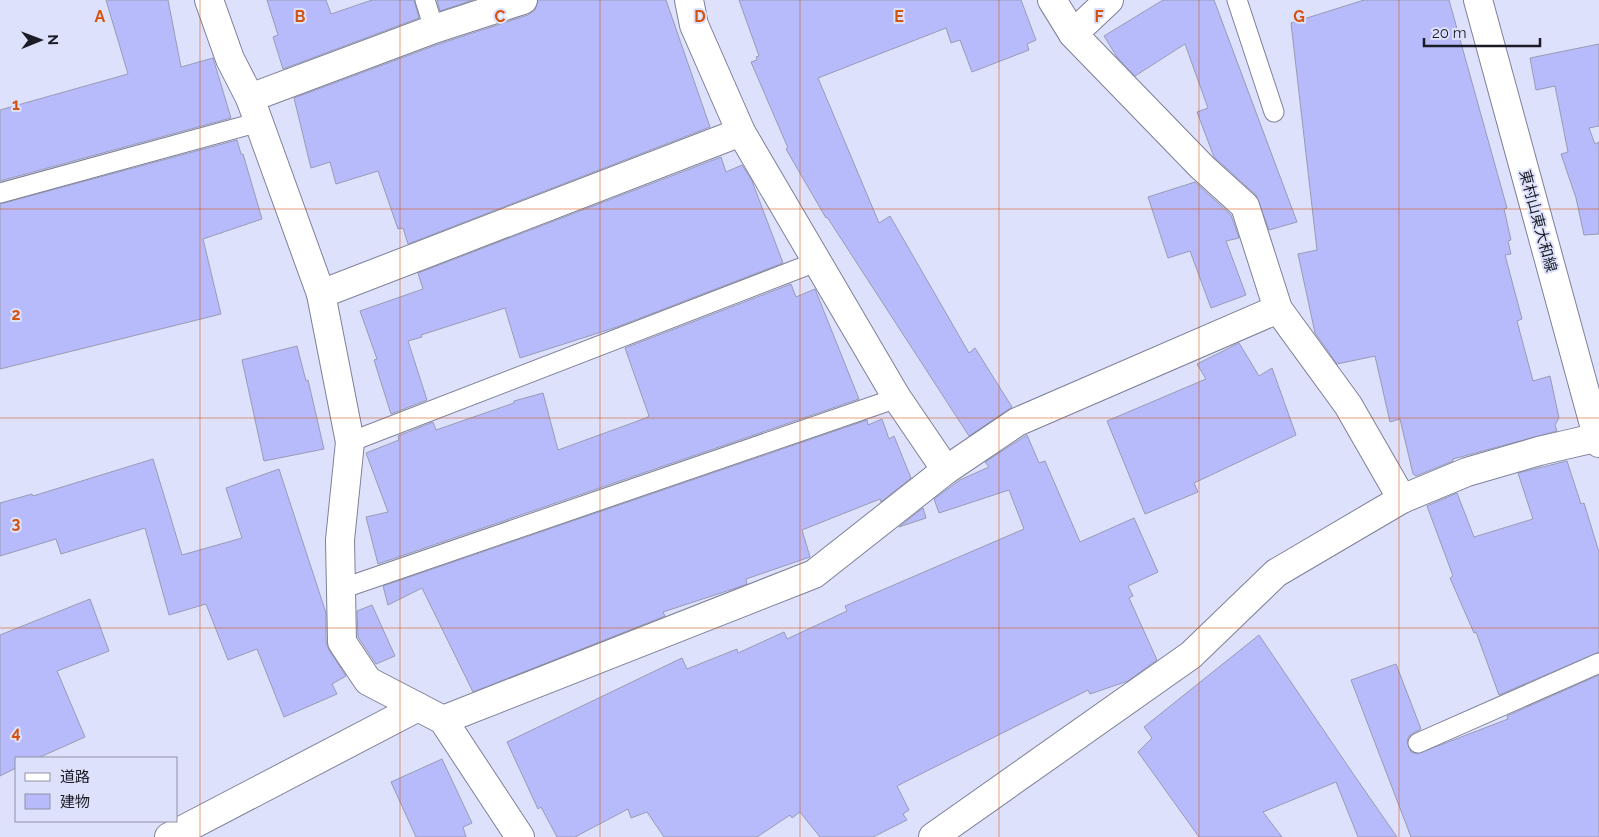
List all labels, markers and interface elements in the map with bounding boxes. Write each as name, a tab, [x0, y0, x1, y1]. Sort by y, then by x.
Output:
text: A	[95, 7, 106, 26]
text: B	[295, 7, 306, 26]
text: C	[495, 7, 506, 26]
text: D	[694, 7, 706, 26]
text: E	[894, 7, 904, 26]
text: F	[1094, 7, 1104, 26]
text: G	[1293, 7, 1305, 26]
north arrow	[15, 15, 65, 65]
scale bar	[1424, 15, 1540, 47]
text: 20 m	[1432, 24, 1467, 42]
text: N	[45, 34, 61, 45]
text: 1	[12, 95, 20, 114]
street label: 東村山東大和線	[1516, 168, 1560, 274]
text: 2	[11, 305, 21, 324]
text: 3	[12, 514, 21, 533]
text: 4	[11, 723, 21, 742]
legend	[15, 757, 178, 822]
text: 道路	[60, 768, 90, 786]
text: 建物	[60, 793, 90, 811]

